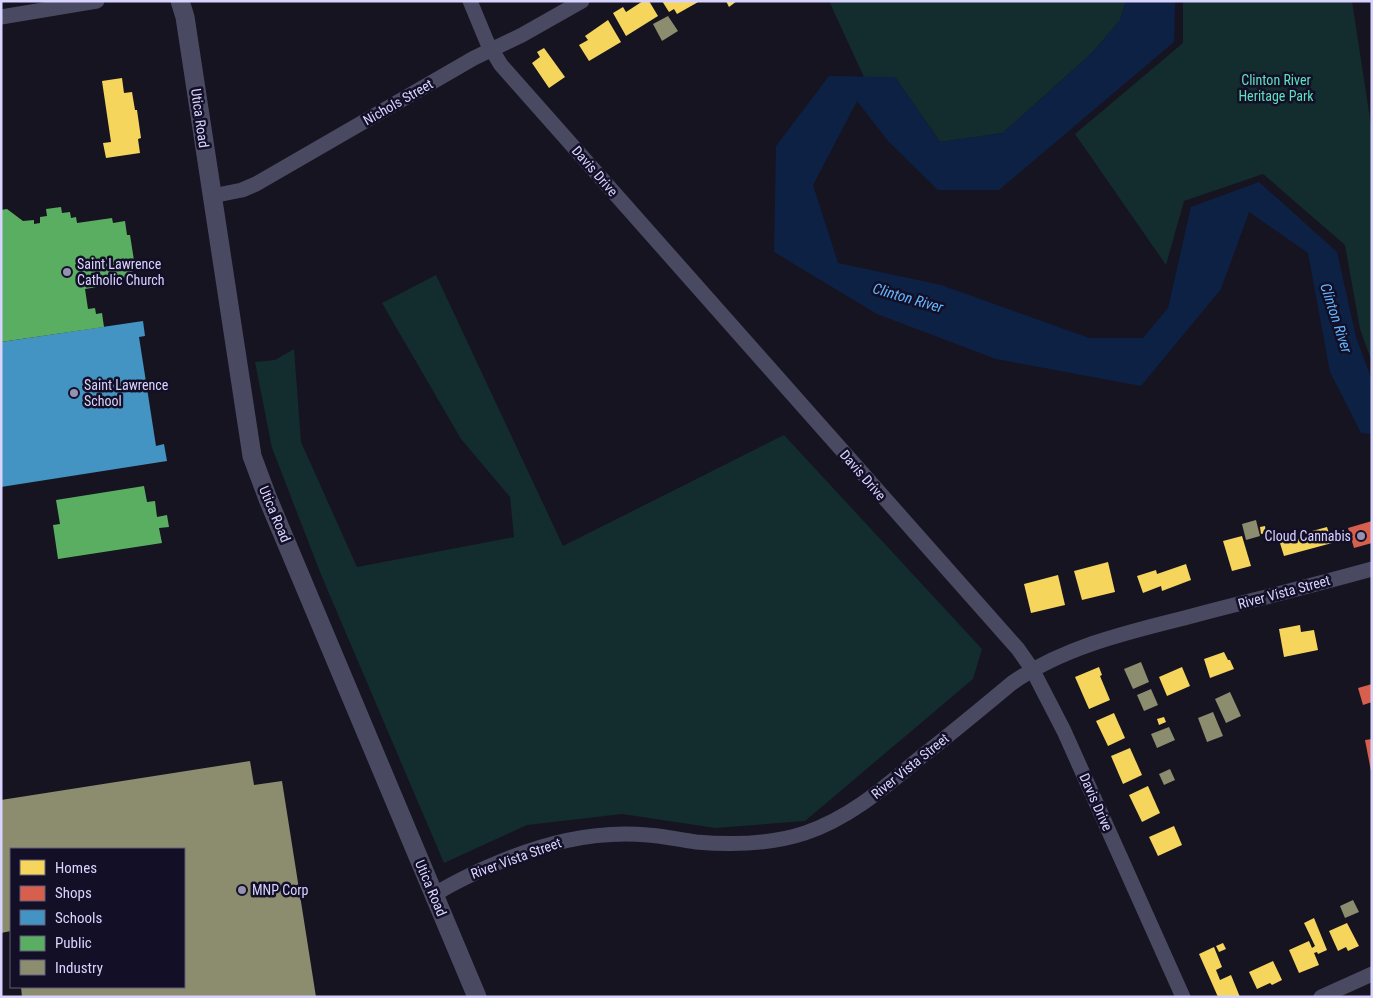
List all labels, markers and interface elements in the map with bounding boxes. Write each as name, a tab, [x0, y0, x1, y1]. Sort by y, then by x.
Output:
park label: Clinton River Heritage Park	[1238, 72, 1314, 104]
street label: Nichols Street	[360, 76, 436, 128]
street label: Utica Road	[188, 87, 212, 149]
street label: Davis Drive	[569, 143, 621, 200]
place label: Saint Lawrence Catholic Church	[77, 256, 165, 288]
marker: Saint Lawrence Catholic Church	[61, 266, 73, 278]
water label: Clinton River	[871, 279, 946, 317]
water label: Clinton River	[1316, 281, 1356, 356]
place label: Saint Lawrence School	[84, 377, 169, 409]
marker: Saint Lawrence School	[68, 387, 80, 399]
street label: Davis Drive	[837, 447, 889, 504]
street label: Utica Road	[256, 483, 294, 545]
place label: Cloud Cannabis	[1264, 528, 1351, 544]
marker: Cloud Cannabis	[1355, 530, 1367, 542]
street label: River Vista Street	[1236, 572, 1332, 612]
street label: River Vista Street	[868, 730, 952, 802]
street label: Davis Drive	[1076, 771, 1116, 834]
street label: River Vista Street	[469, 834, 563, 882]
legend	[10, 848, 185, 988]
street label: Utica Road	[412, 857, 450, 919]
text: Homes	[55, 859, 97, 877]
place label: MNP Corp	[252, 882, 308, 898]
text: Shops	[55, 884, 92, 902]
marker: MNP Corp	[236, 884, 248, 896]
text: Schools	[55, 909, 102, 927]
text: Public	[55, 934, 92, 952]
text: Industry	[55, 959, 103, 977]

